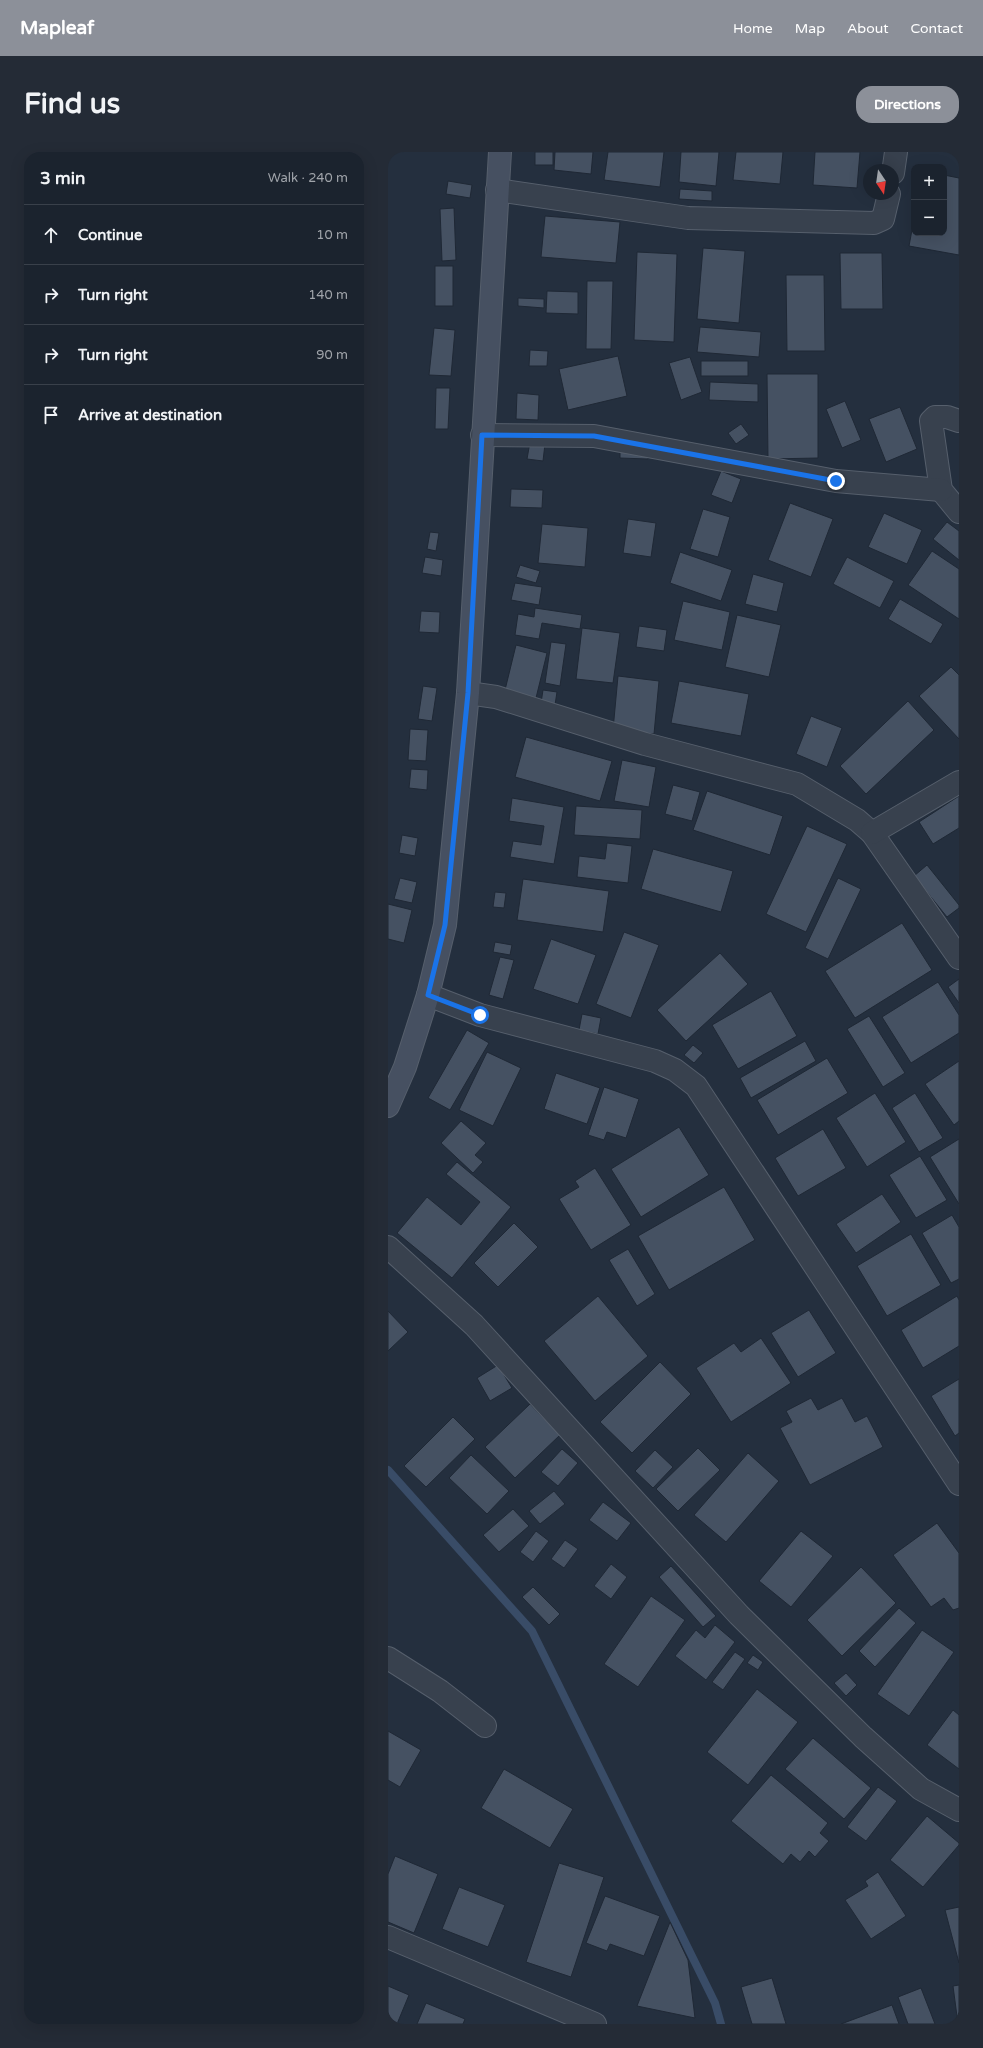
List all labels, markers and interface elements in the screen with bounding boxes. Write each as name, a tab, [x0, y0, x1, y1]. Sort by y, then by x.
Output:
text: Mapleaf	[20, 17, 94, 39]
text: Home	[733, 20, 773, 37]
text: Map	[795, 20, 825, 37]
text: About	[847, 20, 889, 37]
text: Contact	[911, 20, 963, 37]
button: Directions	[856, 86, 959, 123]
text: Find us	[24, 87, 120, 121]
north arrow	[863, 164, 899, 200]
map controls	[911, 164, 947, 236]
button: +	[911, 164, 947, 200]
text: 3 min	[40, 168, 85, 189]
text: Walk · 240 m	[268, 170, 348, 186]
button: −	[911, 200, 947, 236]
icon: ahead	[40, 224, 62, 246]
text: Continue	[78, 226, 142, 244]
text: 10 m	[316, 227, 348, 243]
icon: right	[40, 284, 62, 306]
text: Turn right	[78, 286, 148, 304]
text: 140 m	[308, 287, 348, 303]
icon: right	[40, 344, 62, 366]
text: Turn right	[78, 346, 148, 364]
text: 90 m	[316, 347, 348, 363]
icon: arrive	[40, 404, 62, 426]
text: Arrive at destination	[78, 406, 222, 424]
route end	[827, 472, 845, 490]
route start	[471, 1006, 489, 1024]

